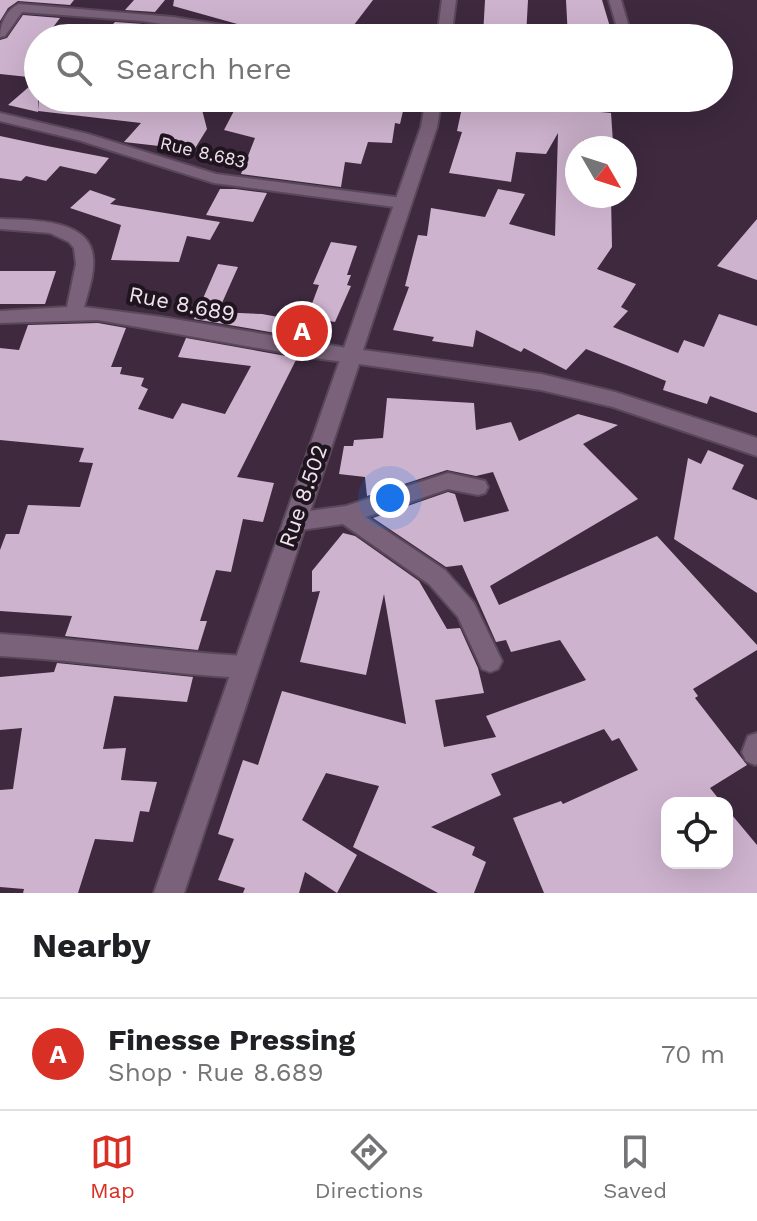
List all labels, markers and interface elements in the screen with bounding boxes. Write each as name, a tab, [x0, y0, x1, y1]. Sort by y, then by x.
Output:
search box	[24, 24, 733, 112]
icon: search	[52, 46, 96, 90]
text: Search here	[116, 51, 292, 86]
street label: Rue 8.683	[158, 132, 248, 172]
north arrow	[565, 136, 637, 208]
street label: Rue 8.689	[127, 281, 237, 327]
pin: A	[276, 301, 328, 361]
street label: Rue 8.502	[274, 441, 332, 551]
your location	[370, 478, 410, 518]
map controls	[661, 797, 733, 869]
button: locate	[661, 797, 733, 869]
text: Nearby	[32, 925, 151, 965]
text: Finesse Pressing	[108, 1022, 355, 1057]
text: A	[49, 1039, 67, 1069]
text: 70 m	[661, 1039, 725, 1069]
text: Shop · Rue 8.689	[108, 1057, 324, 1087]
tab: Map	[90, 1130, 135, 1203]
tab: Directions	[315, 1130, 423, 1203]
tab: Saved	[603, 1130, 667, 1203]

